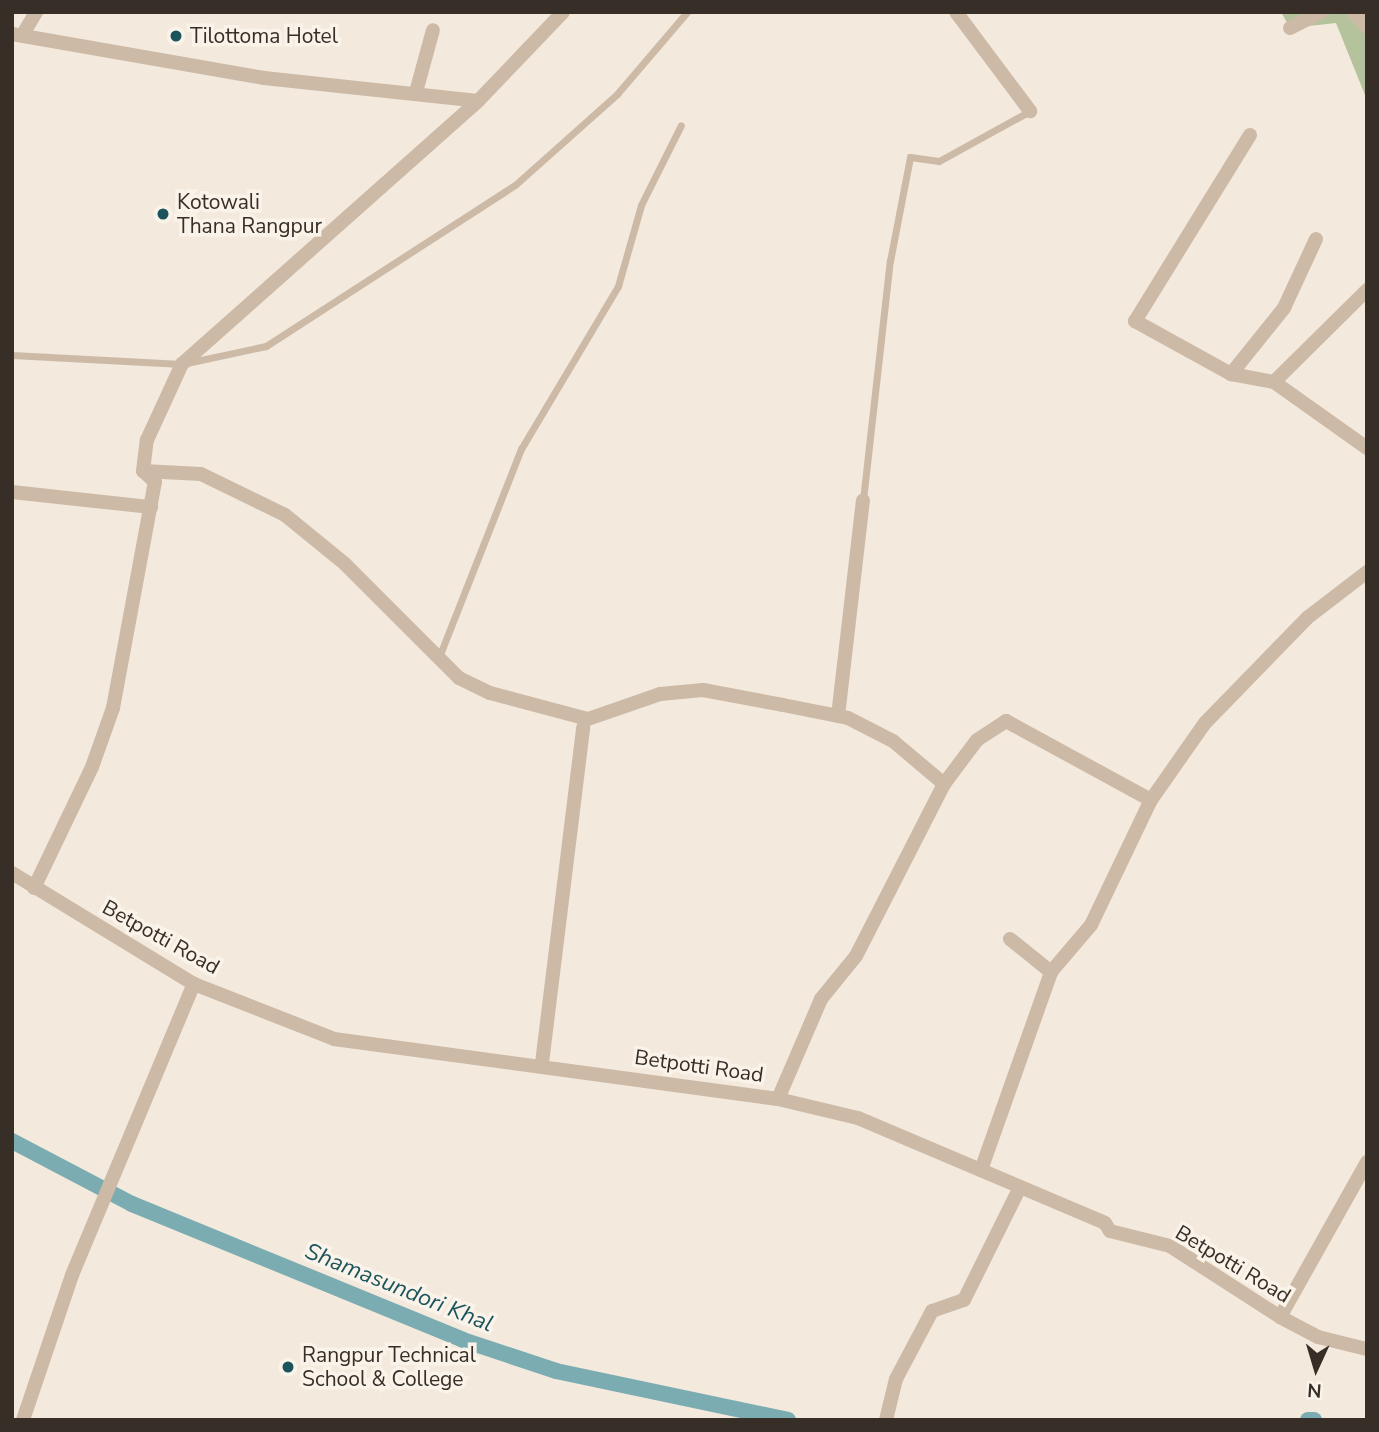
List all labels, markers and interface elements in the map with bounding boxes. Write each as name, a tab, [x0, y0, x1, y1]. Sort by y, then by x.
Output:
place label: Tilottoma Hotel	[190, 23, 338, 49]
marker: Tilottoma Hotel	[168, 28, 184, 44]
place label: Kotowali Thana Rangpur	[177, 189, 322, 239]
marker: Kotowali Thana Rangpur	[155, 206, 171, 222]
street label: Betpotti Road	[98, 894, 224, 980]
street label: Betpotti Road	[633, 1044, 765, 1088]
street label: Betpotti Road	[1171, 1220, 1295, 1308]
water label: Shamasundori Khal	[301, 1238, 497, 1338]
north arrow	[1281, 1334, 1351, 1404]
place label: Rangpur Technical School & College	[302, 1342, 476, 1392]
marker: Rangpur Technical School & College	[280, 1359, 296, 1375]
text: N	[1307, 1376, 1323, 1403]

